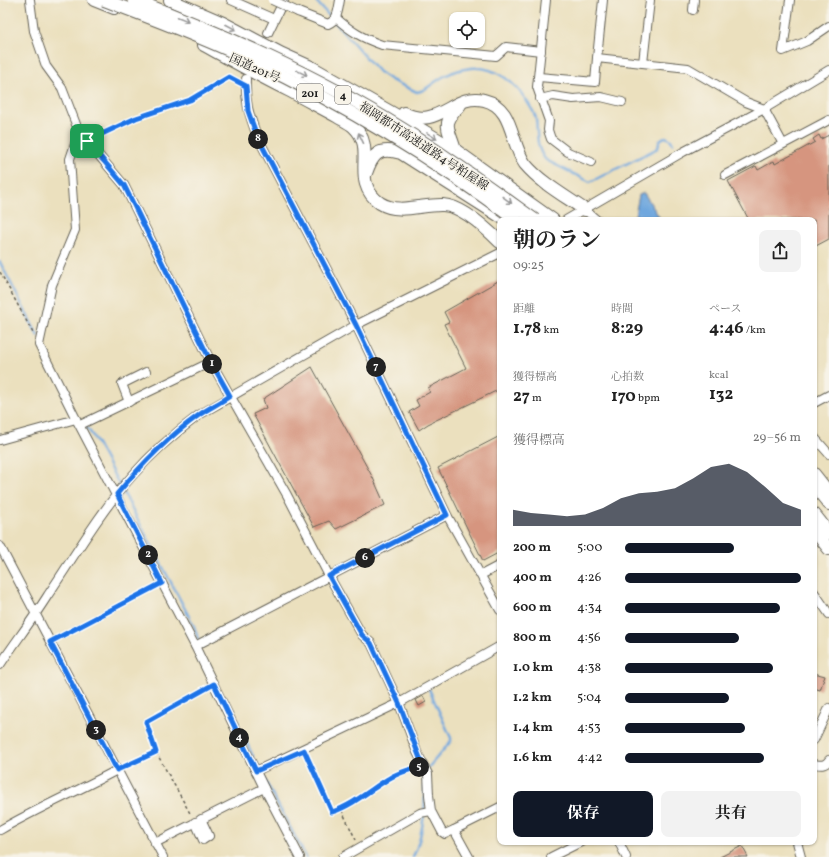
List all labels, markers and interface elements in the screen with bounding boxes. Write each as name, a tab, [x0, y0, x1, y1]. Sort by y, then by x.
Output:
map controls	[449, 12, 485, 48]
button: locate	[449, 12, 485, 48]
one-way arrow	[177, 16, 189, 24]
one-way arrow	[225, 24, 237, 31]
street label: 国道201号	[227, 51, 283, 87]
one-way arrow	[295, 70, 307, 77]
road number: 201	[297, 84, 323, 102]
road number: 4	[335, 86, 351, 104]
street label: 福岡都市高速道路4号粕屋線	[356, 99, 491, 195]
pin	[70, 124, 104, 158]
pin: 8	[248, 129, 268, 149]
icon: arrive	[76, 130, 98, 152]
text: 8	[255, 131, 261, 146]
one-way arrow	[357, 132, 364, 144]
one-way arrow	[426, 132, 437, 140]
one-way arrow	[502, 196, 513, 204]
text: 朝のラン	[513, 226, 601, 257]
button: share	[759, 230, 801, 272]
text: 09:25	[513, 257, 544, 275]
text: 距離	[513, 302, 535, 317]
text: 時間	[611, 302, 633, 317]
text: ペース	[709, 302, 741, 317]
text: 1.78	[513, 317, 541, 340]
text: 8:29	[611, 317, 643, 340]
text: 4:46	[709, 317, 744, 340]
text: km	[541, 323, 559, 338]
text: /km	[744, 323, 766, 338]
pin: 1	[202, 354, 222, 374]
text: 1	[210, 356, 214, 371]
pin: 7	[366, 357, 386, 377]
text: 7	[373, 359, 379, 374]
text: kcal	[709, 368, 729, 383]
text: 獲得標高	[513, 370, 557, 385]
text: 心拍数	[611, 370, 644, 385]
text: 132	[709, 383, 733, 406]
text: 27	[513, 385, 530, 408]
text: 170	[611, 385, 636, 408]
text: m	[530, 391, 542, 406]
text: bpm	[636, 391, 660, 406]
text: 29–56 m	[753, 429, 801, 447]
text: 獲得標高	[513, 432, 565, 450]
text: 200 m	[513, 539, 551, 557]
text: 5:00	[577, 539, 602, 557]
pin: 2	[138, 545, 158, 565]
text: 2	[145, 547, 151, 562]
pin: 6	[355, 548, 375, 568]
text: 6	[362, 550, 368, 565]
text: 400 m	[513, 569, 552, 587]
text: 4:26	[577, 569, 601, 587]
text: 600 m	[513, 599, 551, 617]
text: 4:34	[577, 599, 602, 617]
text: 800 m	[513, 629, 551, 647]
text: 4:56	[577, 629, 601, 647]
text: 1.0 km	[513, 659, 553, 677]
text: 4:38	[577, 659, 601, 677]
text: 1.2 km	[513, 689, 552, 707]
text: 5:04	[577, 689, 602, 707]
text: 1.4 km	[513, 719, 553, 737]
text: 4:53	[577, 719, 601, 737]
pin: 3	[86, 720, 106, 740]
text: 3	[93, 722, 99, 737]
pin: 4	[229, 728, 249, 748]
text: 4	[236, 730, 242, 745]
text: 1.6 km	[513, 749, 552, 767]
text: 4:42	[577, 749, 603, 767]
pin: 5	[409, 757, 429, 777]
text: 5	[416, 759, 422, 774]
button: 保存	[513, 791, 653, 837]
button: 共有	[661, 791, 801, 837]

